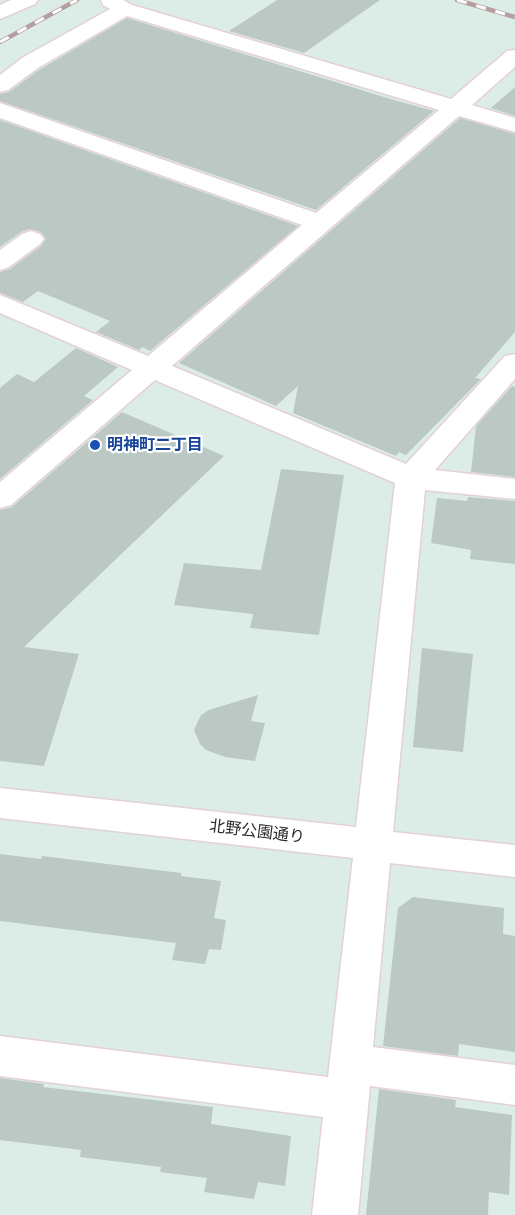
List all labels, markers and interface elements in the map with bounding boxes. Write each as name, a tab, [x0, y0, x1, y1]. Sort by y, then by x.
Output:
place label: 明神町二丁目	[107, 435, 203, 455]
marker: 明神町二丁目	[88, 438, 102, 452]
street label: 北野公園通り	[208, 817, 306, 847]

